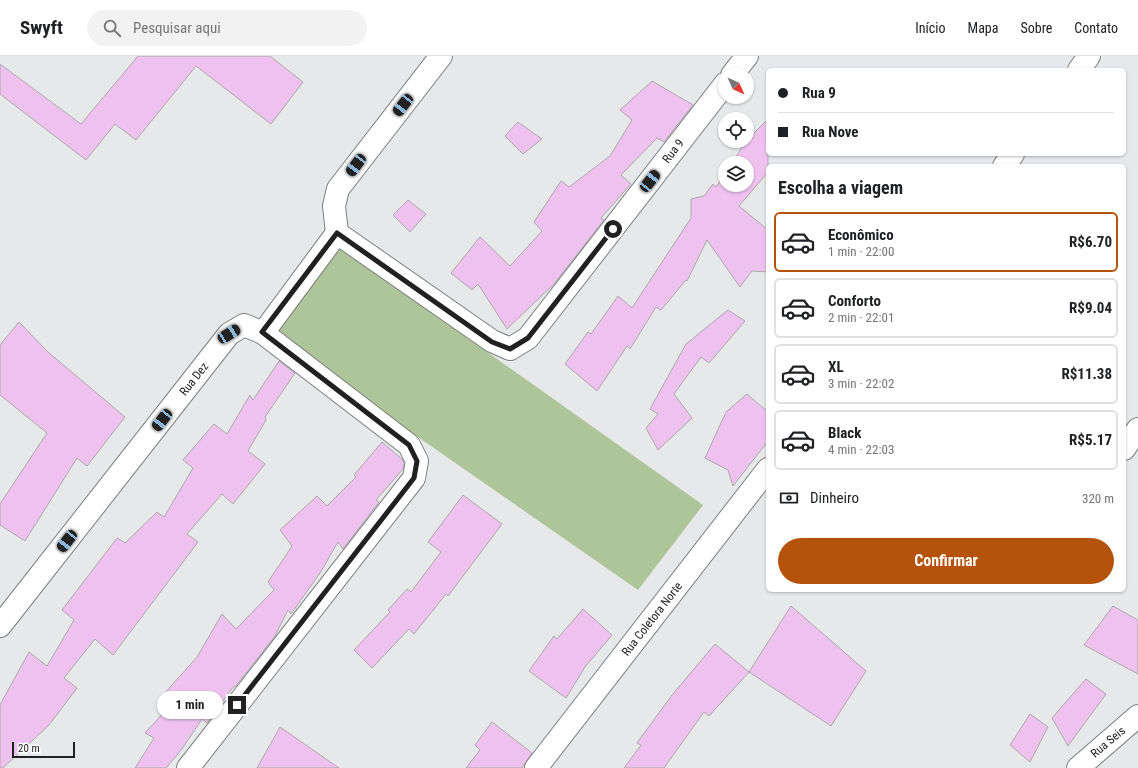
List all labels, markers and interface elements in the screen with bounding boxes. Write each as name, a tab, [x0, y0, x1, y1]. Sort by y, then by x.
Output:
search box	[87, 10, 367, 46]
text: Swyft	[20, 16, 63, 39]
icon: search	[101, 17, 123, 39]
text: Pesquisar aqui	[133, 19, 221, 37]
text: Início	[915, 20, 946, 36]
text: Mapa	[968, 20, 998, 36]
text: Sobre	[1020, 20, 1052, 36]
text: Contato	[1074, 20, 1118, 36]
north arrow	[718, 68, 754, 104]
map controls	[718, 68, 754, 192]
text: Rua 9	[802, 84, 836, 102]
car	[391, 92, 415, 118]
button: locate	[718, 112, 754, 148]
text: Rua Nove	[802, 123, 859, 141]
street label: Rua 9	[659, 136, 687, 166]
car	[344, 152, 368, 178]
button: layers	[718, 156, 754, 192]
car	[638, 168, 662, 194]
text: Escolha a viagem	[778, 177, 903, 198]
route start	[604, 220, 622, 238]
icon: car	[780, 224, 816, 260]
text: Econômico	[828, 226, 894, 244]
text: R$6.70	[1069, 233, 1112, 251]
text: 1 min · 22:00	[828, 244, 894, 259]
icon: car	[780, 290, 816, 326]
text: Conforto	[828, 292, 881, 310]
text: R$9.04	[1069, 299, 1112, 317]
text: 2 min · 22:01	[828, 310, 894, 325]
car	[216, 323, 242, 345]
icon: car	[780, 356, 816, 392]
text: XL	[828, 358, 844, 376]
street label: Rua Dez	[177, 360, 211, 398]
text: R$11.38	[1061, 365, 1112, 383]
text: 3 min · 22:02	[828, 376, 894, 391]
car	[150, 407, 174, 433]
icon: car	[780, 422, 816, 458]
text: Black	[828, 424, 861, 442]
text: R$5.17	[1069, 431, 1112, 449]
text: 4 min · 22:03	[828, 442, 894, 457]
icon: cash	[778, 487, 800, 509]
text: Dinheiro	[810, 489, 859, 507]
text: 320 m	[1082, 491, 1114, 506]
car	[55, 528, 79, 554]
button: Confirmar	[778, 538, 1114, 584]
street label: Rua Coletora Norte	[619, 579, 685, 659]
callout: 1 min	[157, 691, 223, 719]
route end	[228, 696, 246, 714]
text: 1 min	[176, 697, 204, 712]
street label: Rua Seis	[1088, 724, 1128, 760]
scale bar	[12, 740, 75, 759]
text: 20 m	[18, 742, 40, 755]

